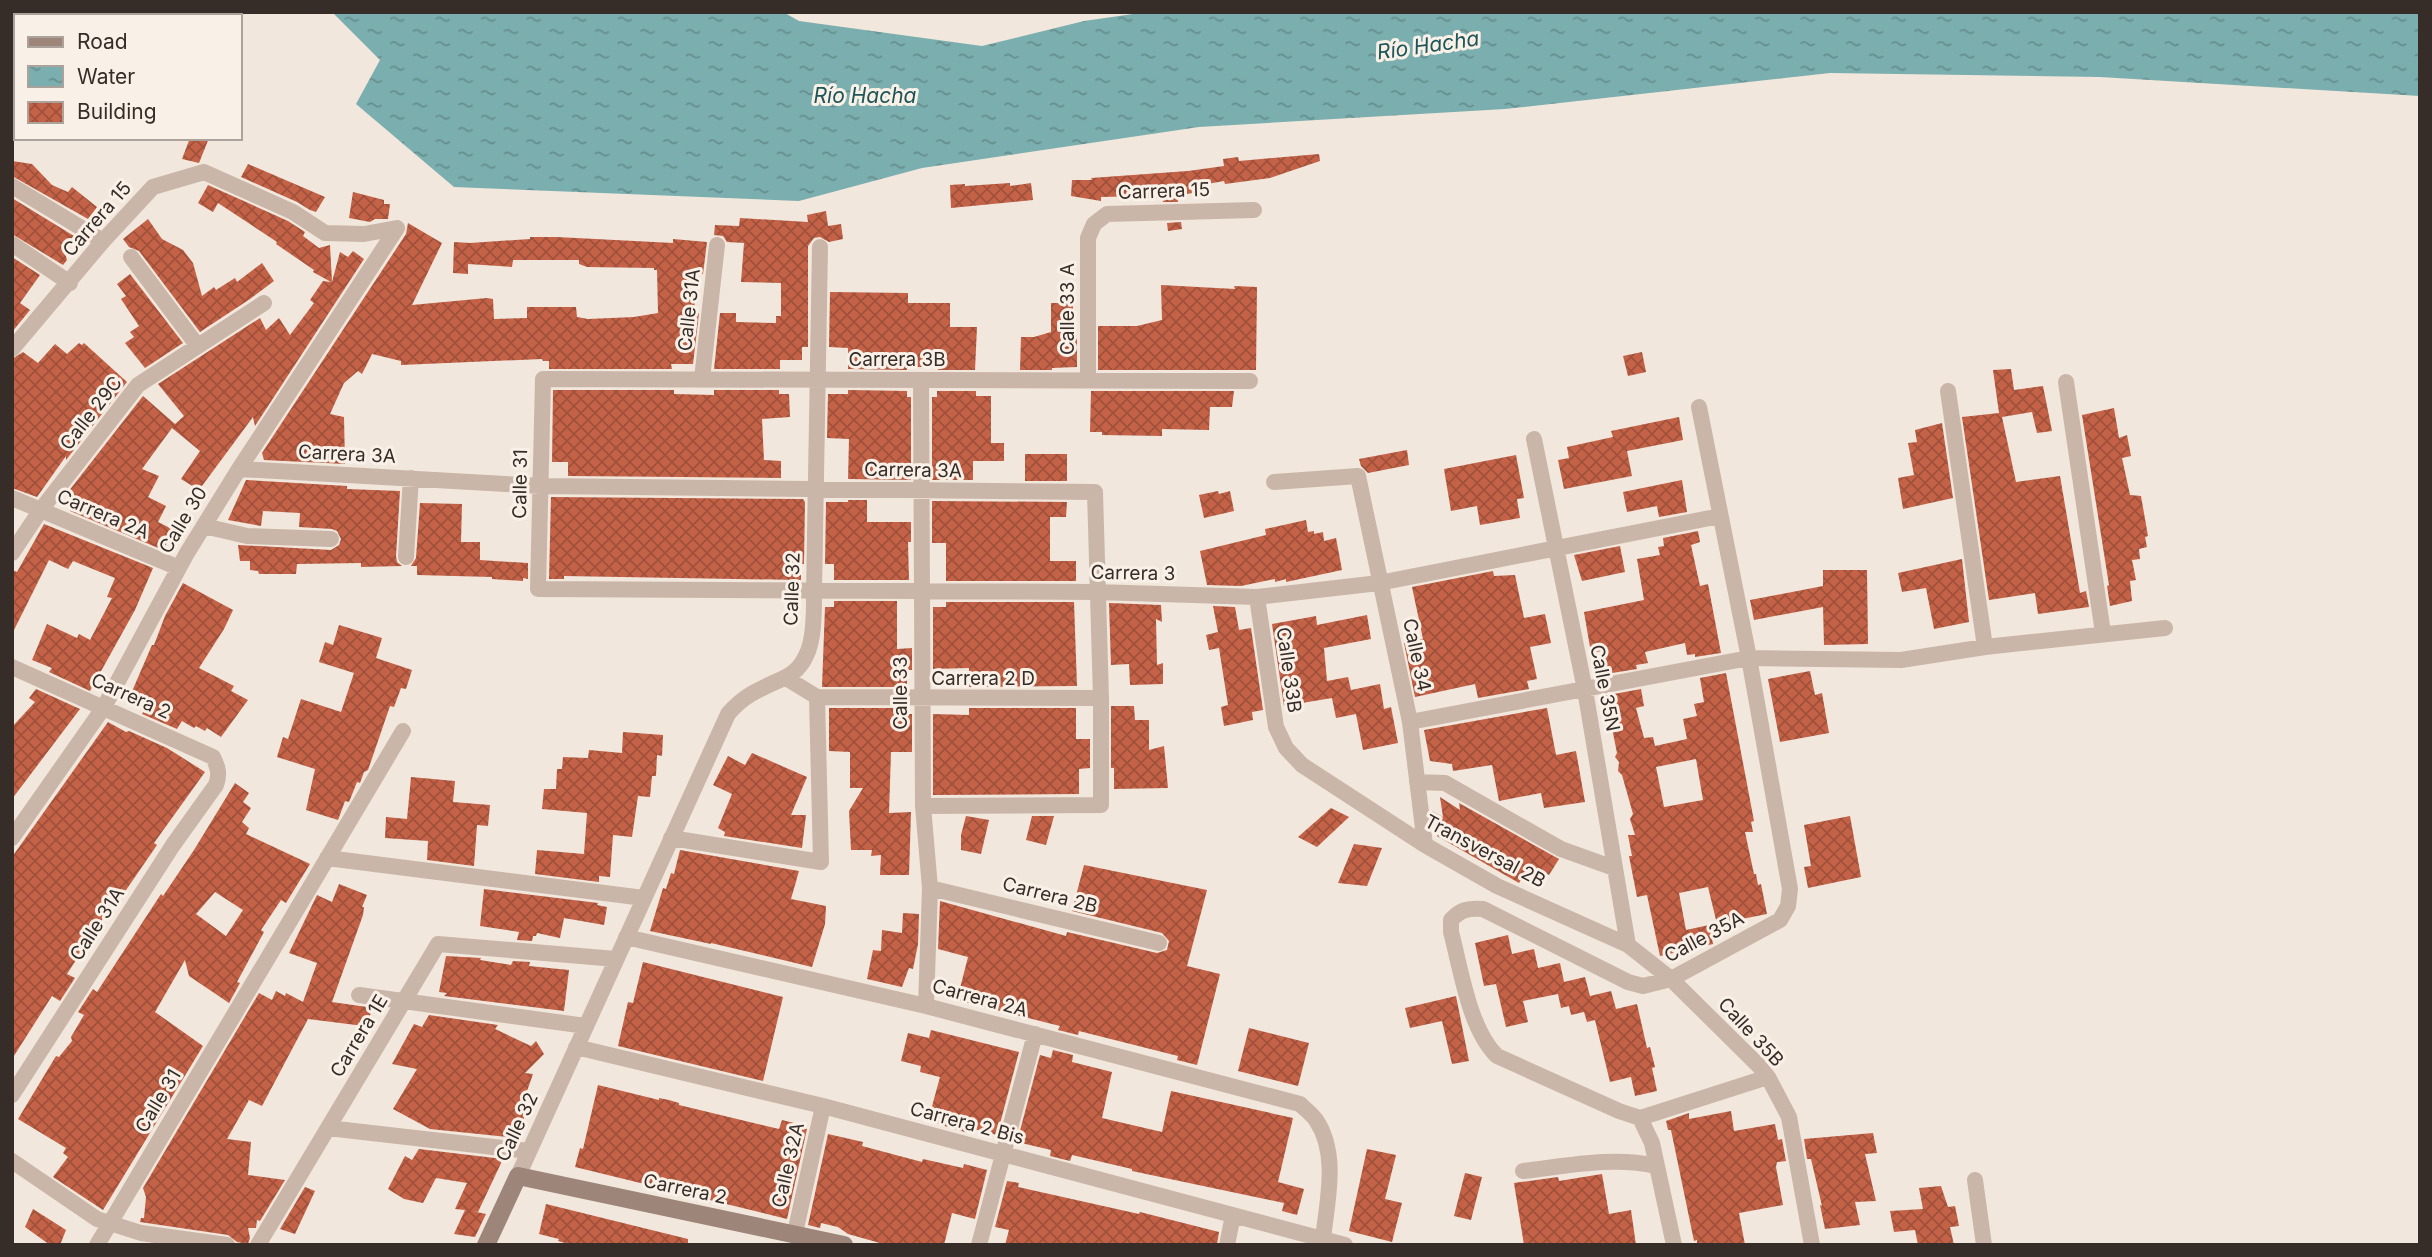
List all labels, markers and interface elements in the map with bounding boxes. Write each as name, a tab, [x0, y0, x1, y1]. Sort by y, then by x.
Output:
legend	[14, 14, 242, 140]
water label: Río Hacha	[1375, 25, 1481, 65]
text: Road	[77, 29, 128, 54]
text: Water	[77, 64, 135, 89]
water label: Río Hacha	[814, 83, 917, 108]
text: Building	[77, 99, 157, 124]
street label: Carrera 15	[58, 177, 136, 261]
street label: Carrera 15	[1117, 178, 1211, 204]
street label: Calle 33 A	[1056, 263, 1079, 355]
street label: Calle 31A	[673, 268, 705, 352]
street label: Carrera 3B	[848, 348, 946, 371]
street label: Calle 29C	[55, 371, 127, 455]
street label: Carrera 3A	[297, 440, 397, 468]
street label: Calle 31	[508, 449, 532, 519]
street label: Carrera 3A	[864, 458, 962, 482]
street label: Calle 30	[154, 482, 212, 558]
street label: Carrera 2A	[54, 484, 152, 544]
street label: Calle 32	[779, 552, 805, 626]
street label: Carrera 3	[1090, 561, 1176, 585]
street label: Calle 34	[1398, 616, 1436, 694]
street label: Calle 33B	[1272, 626, 1306, 714]
street label: Calle 35N	[1585, 643, 1625, 733]
street label: Calle 33	[889, 656, 912, 730]
street label: Carrera 2 D	[931, 667, 1035, 690]
street label: Carrera 2	[88, 668, 174, 724]
street label: Transversal 2B	[1421, 810, 1549, 892]
street label: Carrera 2B	[1000, 872, 1100, 918]
street label: Calle 31A	[65, 883, 129, 965]
street label: Calle 35A	[1660, 907, 1748, 967]
street label: Carrera 2A	[930, 974, 1030, 1022]
street label: Carrera 1E	[325, 991, 393, 1081]
street label: Calle 35B	[1713, 993, 1789, 1071]
street label: Calle 31	[130, 1065, 186, 1137]
street label: Calle 32	[491, 1089, 543, 1165]
street label: Carrera 2 Bis	[907, 1097, 1027, 1149]
street label: Calle 32A	[767, 1120, 809, 1210]
street label: Carrera 2	[641, 1169, 729, 1209]

